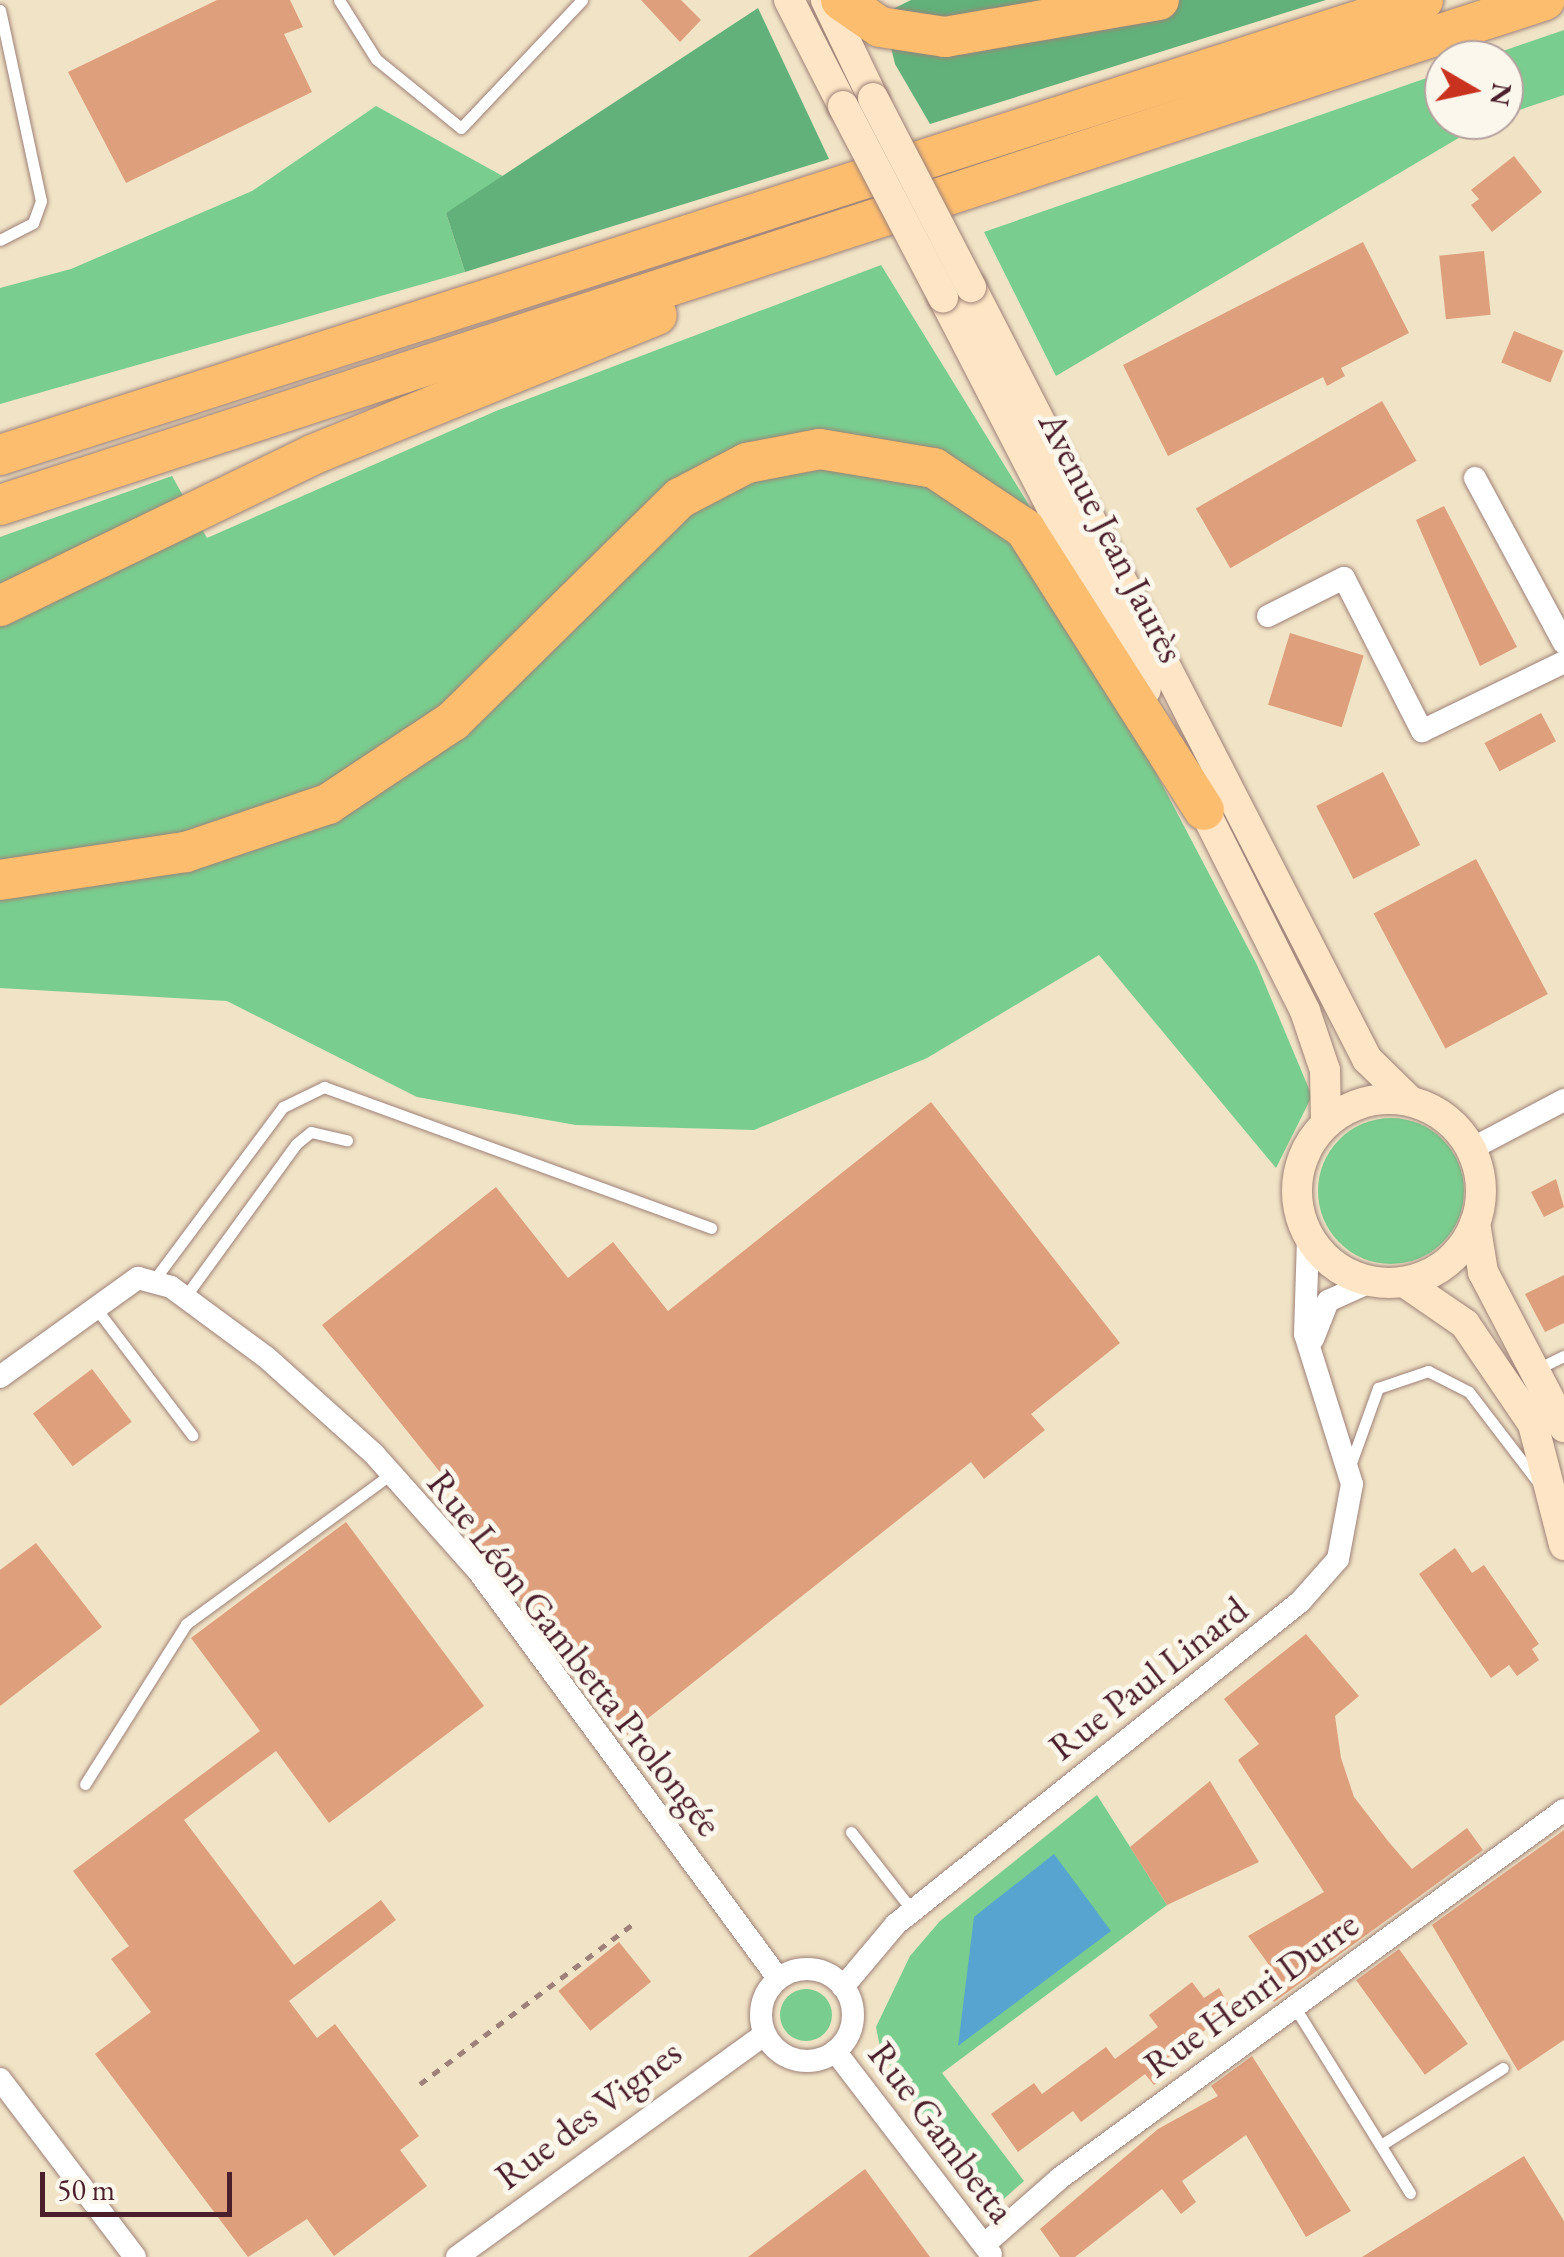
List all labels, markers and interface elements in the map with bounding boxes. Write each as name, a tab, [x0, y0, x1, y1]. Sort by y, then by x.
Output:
north arrow	[1424, 40, 1524, 140]
text: N	[1482, 80, 1521, 108]
street label: Avenue Jean Jaurès	[1029, 404, 1195, 670]
street label: Rue Léon Gambetta Prolongée	[418, 1461, 732, 1845]
street label: Rue Paul Linard	[1040, 1586, 1256, 1770]
street label: Rue Henri Durre	[1135, 1901, 1367, 2087]
street label: Rue des Vignes	[486, 2029, 690, 2199]
street label: Rue Gambetta	[859, 2032, 1025, 2232]
scale bar	[45, 2152, 238, 2214]
text: 50 m	[57, 2170, 115, 2209]

